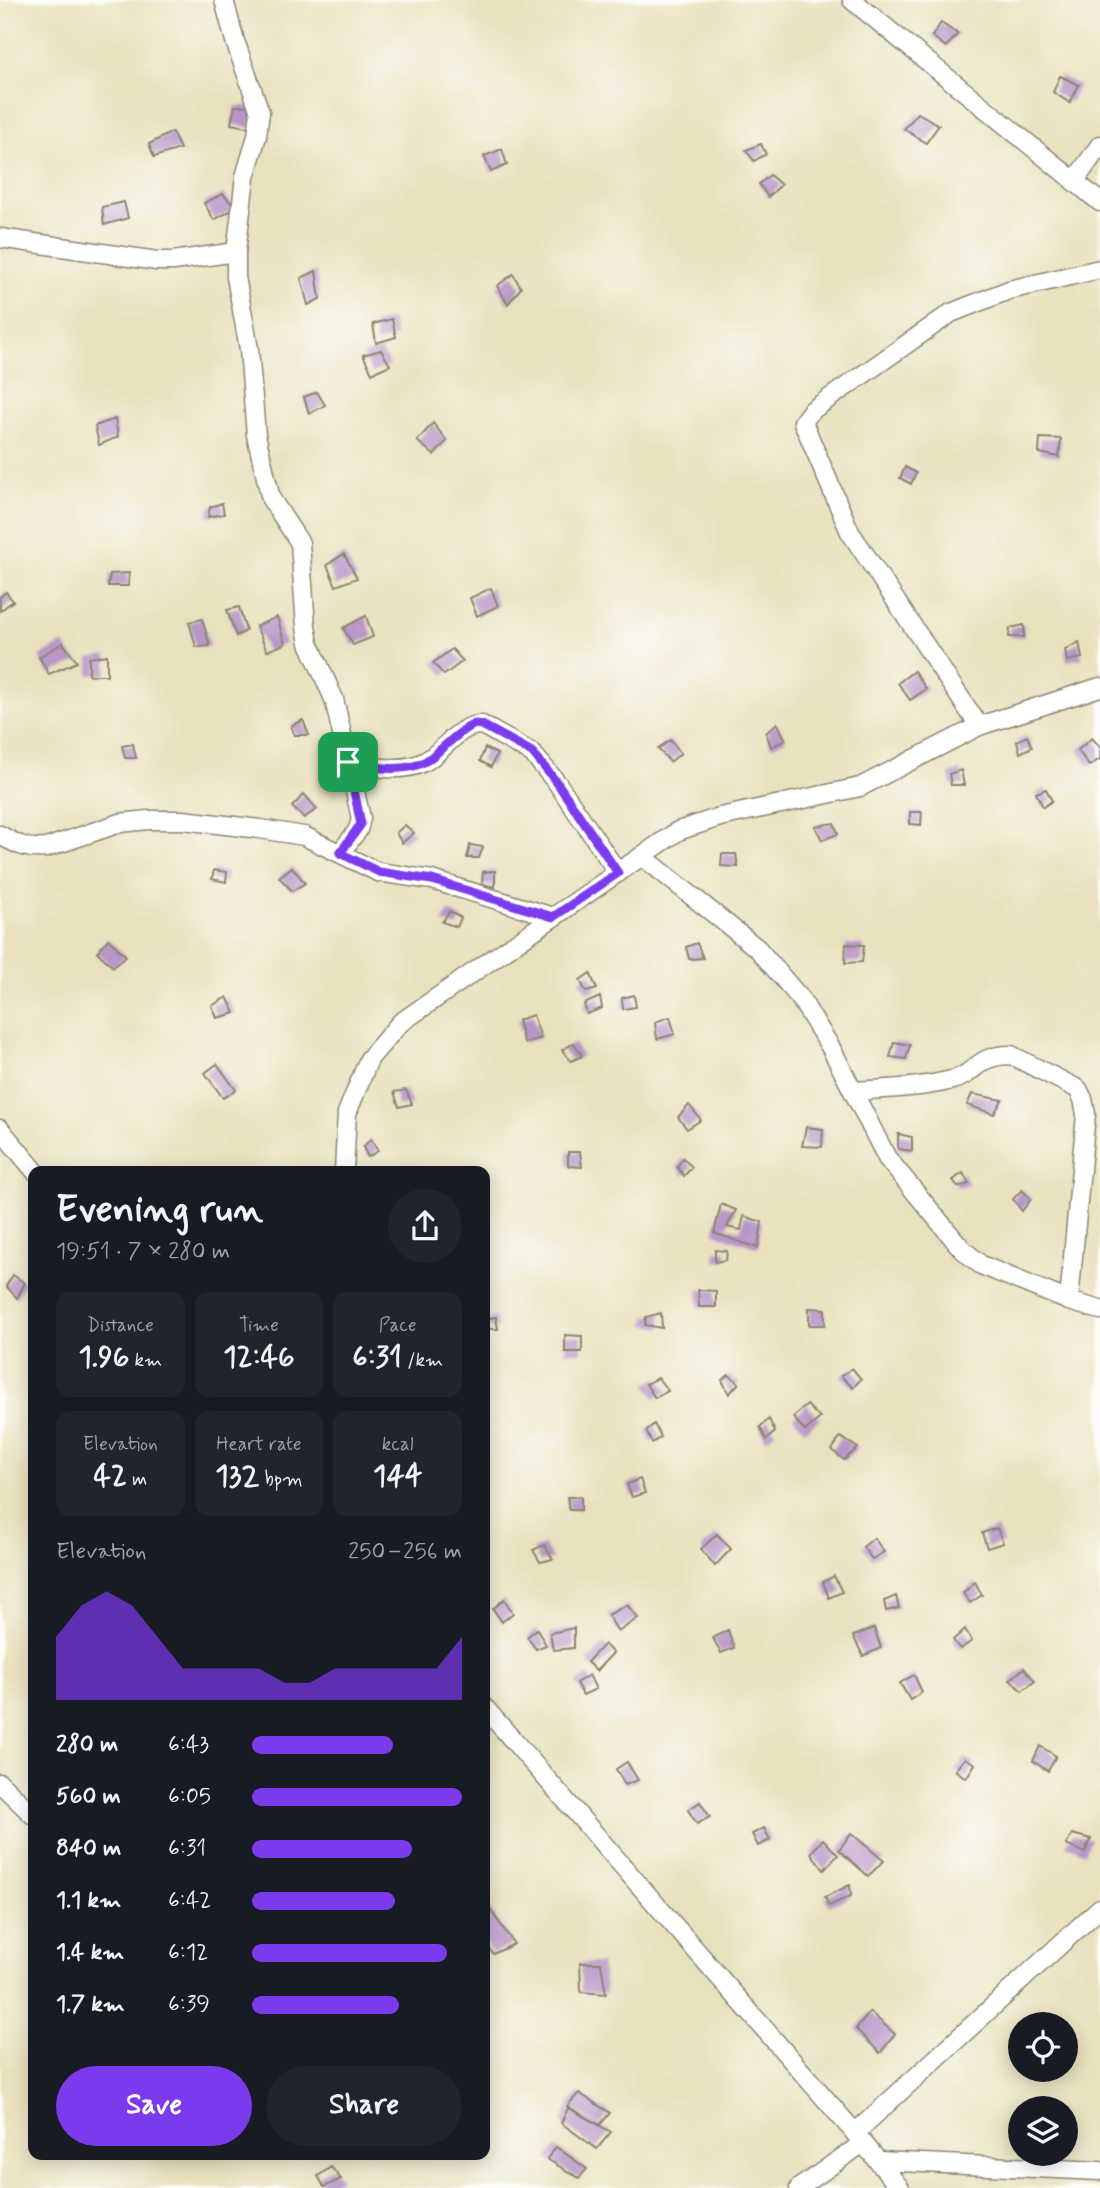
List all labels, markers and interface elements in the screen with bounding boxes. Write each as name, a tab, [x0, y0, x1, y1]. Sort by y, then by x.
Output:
pin	[318, 732, 378, 792]
icon: arrive	[329, 743, 367, 781]
text: Evening run	[56, 1186, 263, 1235]
button: share	[388, 1189, 462, 1263]
text: 19:51 · 7 × 280 m	[56, 1237, 230, 1267]
text: Distance	[87, 1313, 154, 1338]
text: Time	[239, 1313, 279, 1338]
text: Pace	[379, 1313, 417, 1338]
text: 1.96	[78, 1338, 129, 1377]
text: 12:46	[223, 1338, 295, 1377]
text: 6:31	[352, 1338, 402, 1377]
text: km	[129, 1348, 162, 1373]
text: /km	[402, 1348, 443, 1373]
text: Elevation	[83, 1432, 158, 1457]
text: Heart rate	[216, 1432, 302, 1457]
text: kcal	[382, 1432, 414, 1457]
text: 42	[94, 1457, 127, 1496]
text: 132	[215, 1457, 259, 1496]
text: 144	[373, 1457, 422, 1496]
text: m	[127, 1467, 147, 1492]
text: bpm	[259, 1467, 303, 1492]
text: Elevation	[56, 1537, 147, 1567]
text: 250–256 m	[348, 1537, 462, 1567]
text: 280 m	[56, 1730, 118, 1760]
text: 6:43	[168, 1730, 209, 1760]
text: 560 m	[56, 1782, 121, 1812]
text: 6:05	[168, 1782, 211, 1812]
text: 840 m	[56, 1834, 121, 1864]
text: 6:31	[168, 1834, 206, 1864]
text: 1.1 km	[56, 1886, 121, 1916]
text: 6:42	[168, 1886, 211, 1916]
text: 1.4 km	[56, 1938, 124, 1968]
text: 6:12	[168, 1938, 208, 1968]
text: 1.7 km	[56, 1990, 125, 2020]
text: 6:39	[168, 1990, 210, 2020]
map controls	[1008, 2012, 1078, 2166]
button: locate	[1008, 2012, 1078, 2082]
button: Save	[56, 2066, 252, 2146]
button: Share	[266, 2066, 462, 2146]
button: layers	[1008, 2096, 1078, 2166]

